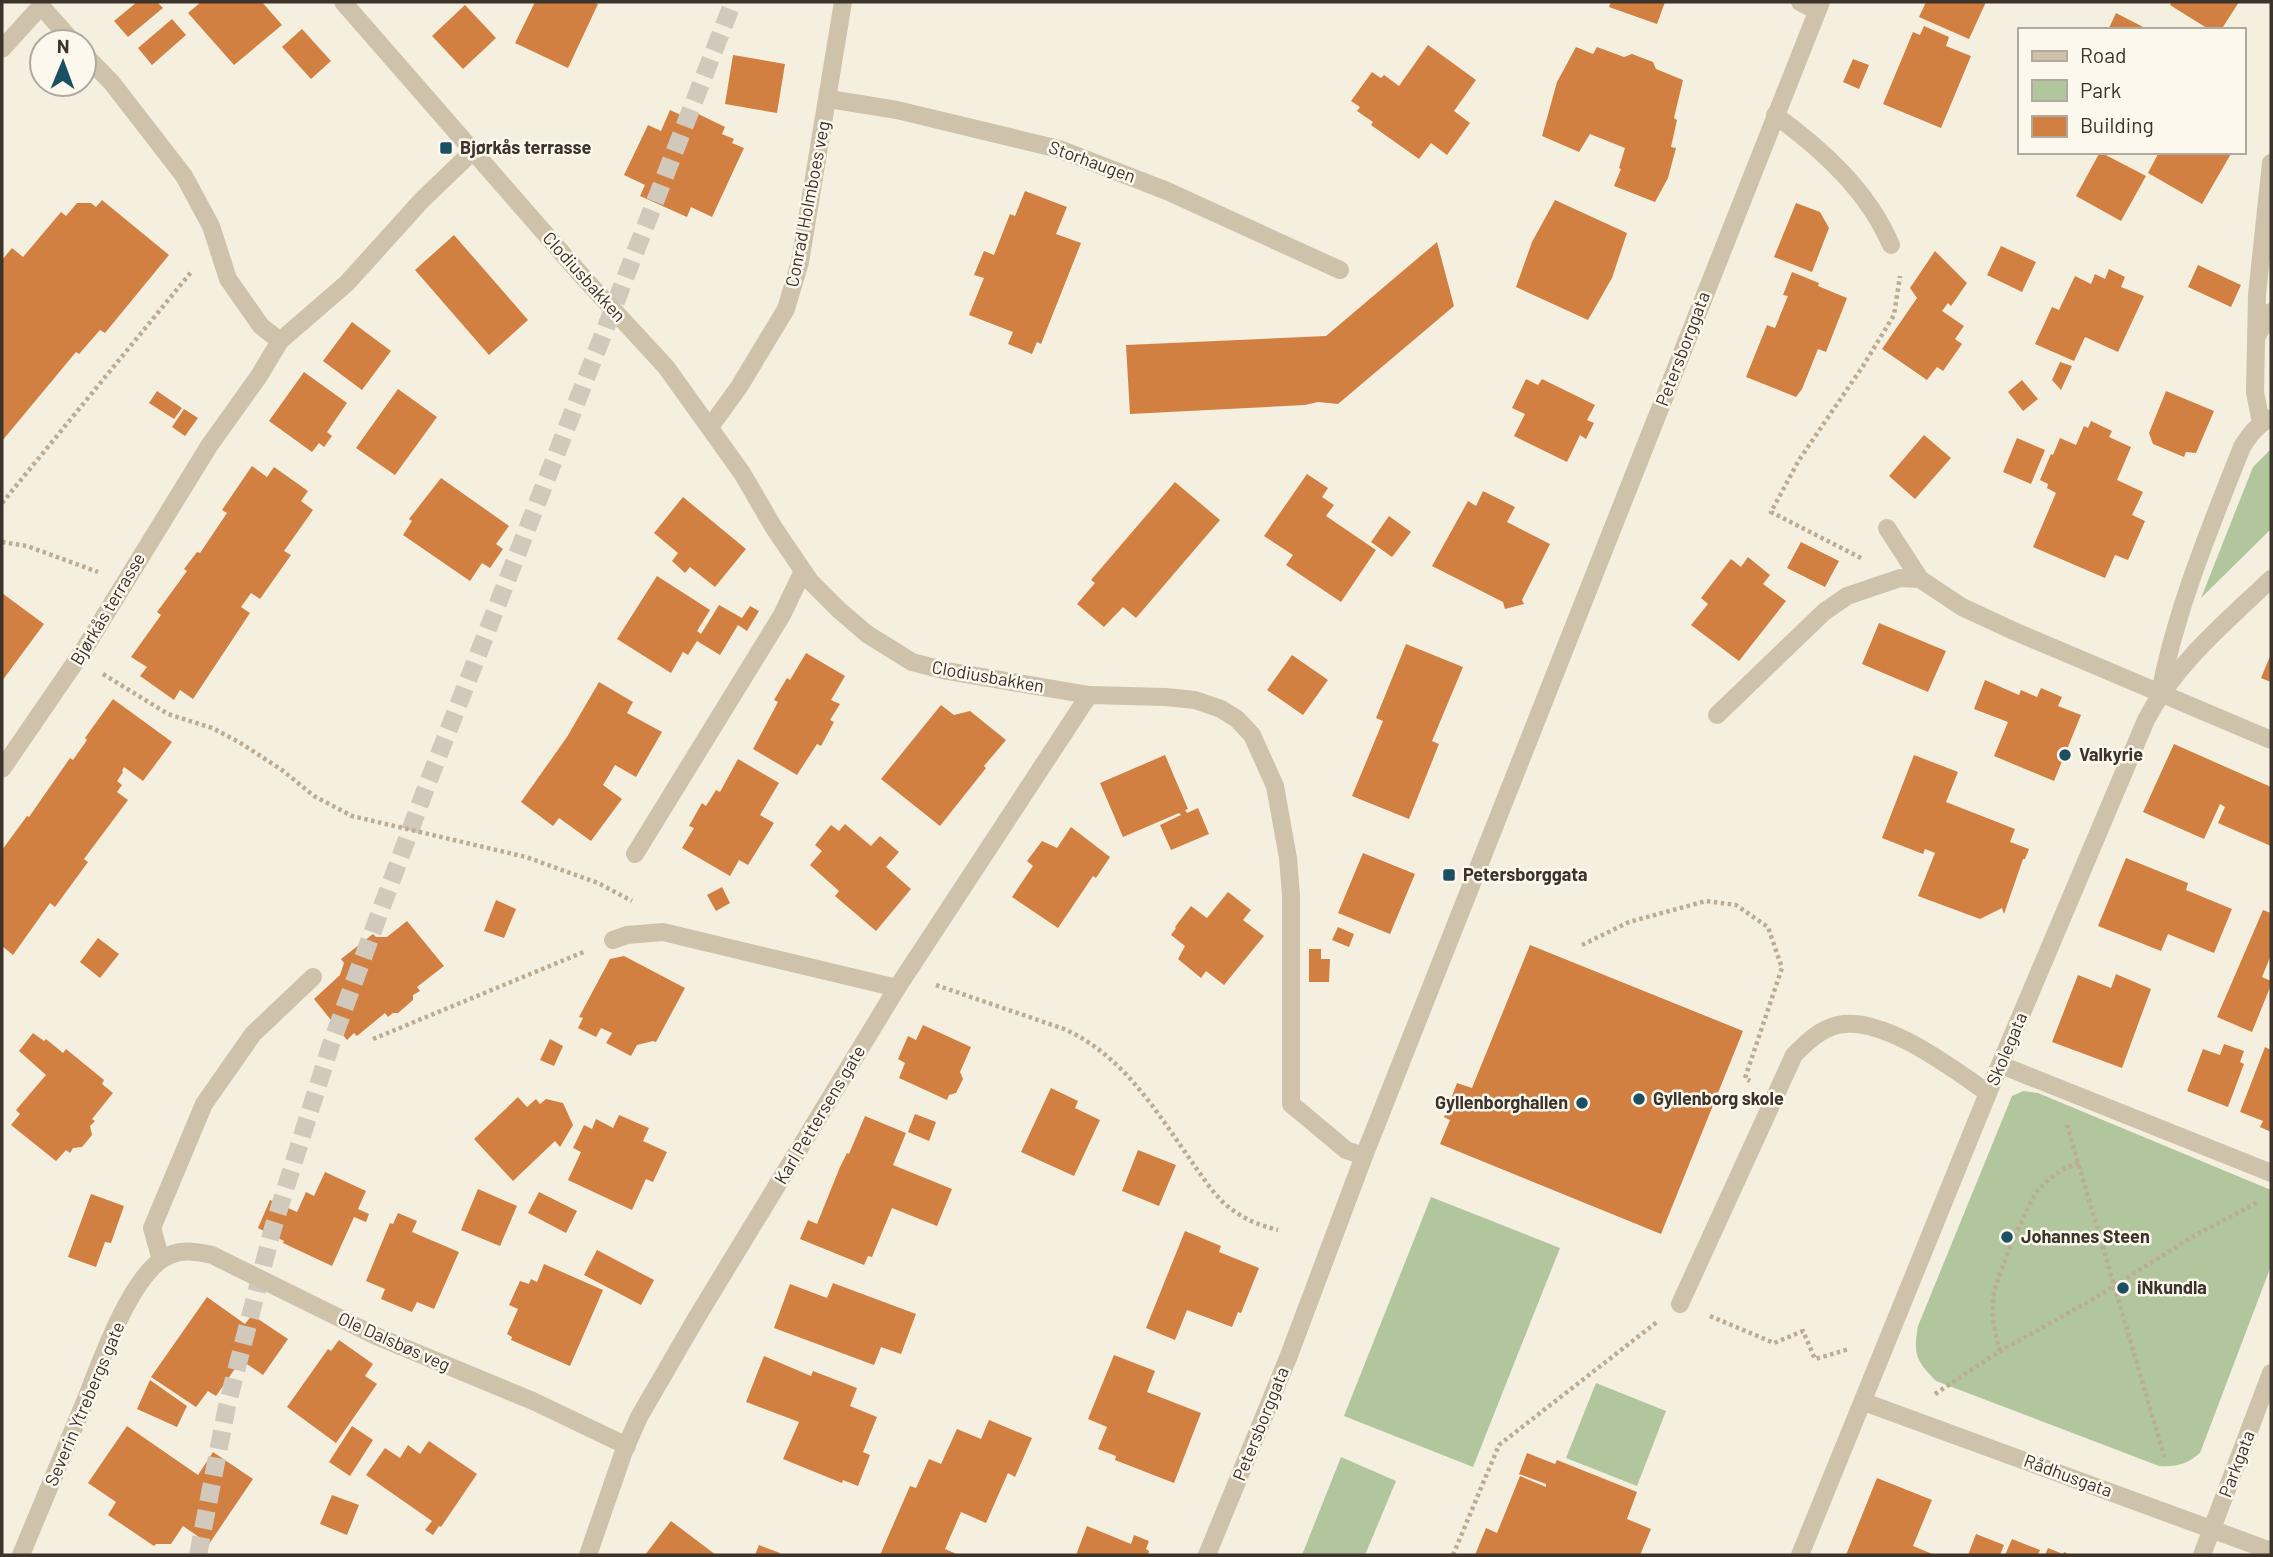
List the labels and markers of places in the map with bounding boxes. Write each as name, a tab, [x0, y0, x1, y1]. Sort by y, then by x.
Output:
place label: Bjørkås terrasse	[460, 136, 592, 158]
marker: Bjørkås terrasse	[438, 140, 454, 156]
place label: Valkyrie	[2079, 743, 2143, 765]
marker: Valkyrie	[2057, 747, 2073, 763]
place label: Petersborggata	[1463, 863, 1587, 885]
marker: Petersborggata	[1441, 867, 1457, 883]
place label: Gyllenborg skole	[1653, 1087, 1784, 1109]
place label: Gyllenborghallen	[1435, 1091, 1568, 1113]
marker: Gyllenborg skole	[1631, 1091, 1647, 1107]
marker: Gyllenborghallen	[1574, 1095, 1590, 1111]
place label: Johannes Steen	[2021, 1225, 2150, 1247]
marker: Johannes Steen	[1999, 1229, 2015, 1245]
place label: iNkundla	[2137, 1276, 2207, 1298]
marker: iNkundla	[2115, 1280, 2131, 1296]

